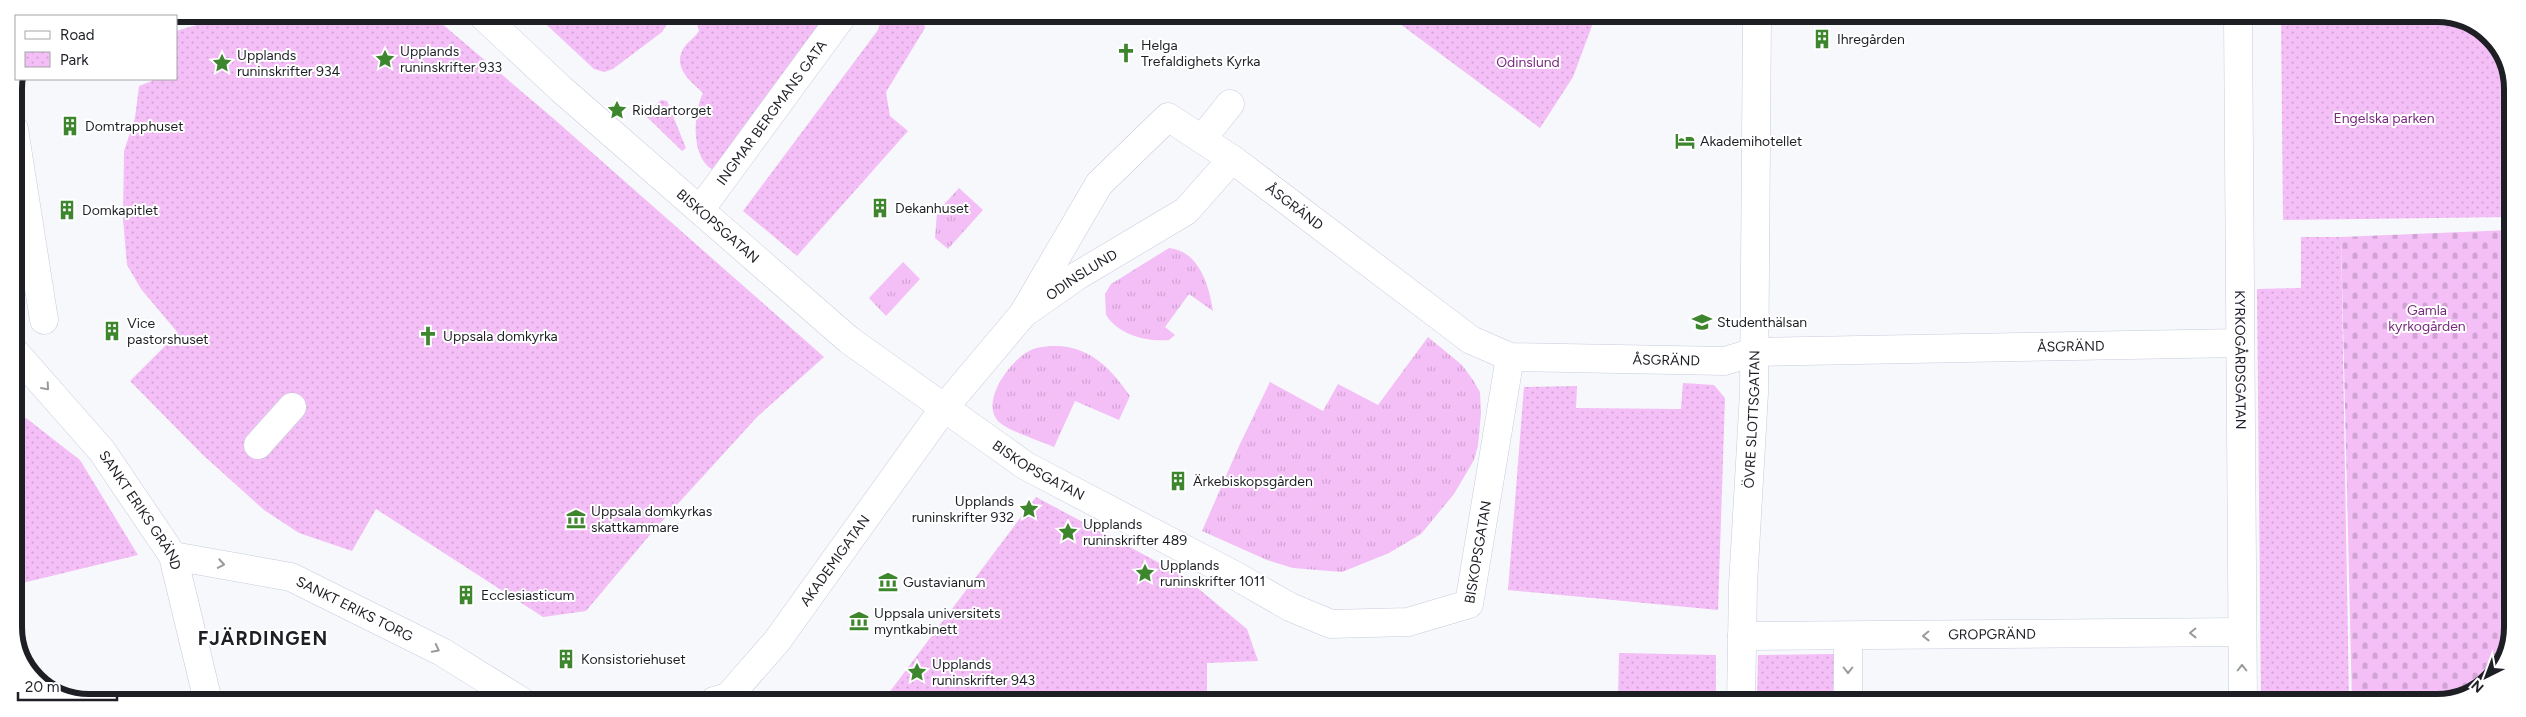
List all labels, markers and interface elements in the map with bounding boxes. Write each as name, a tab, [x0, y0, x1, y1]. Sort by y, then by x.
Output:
legend	[15, 15, 178, 80]
text: Road	[60, 26, 95, 44]
building icon: Ihregården	[1811, 28, 1833, 50]
place label: Ihregården	[1837, 31, 1905, 48]
street label: INGMAR BERGMANS GATA	[713, 37, 831, 189]
place label: Helga Trefaldighets Kyrka	[1141, 37, 1261, 70]
church icon: Helga Trefaldighets Kyrka	[1115, 42, 1137, 64]
place label: Upplands runinskrifter 933	[400, 43, 502, 76]
place label: Upplands runinskrifter 934	[237, 47, 341, 80]
place icon: Upplands runinskrifter 933	[374, 48, 396, 70]
text: Park	[60, 51, 89, 69]
place icon: Upplands runinskrifter 934	[211, 52, 233, 74]
park label: Odinslund	[1496, 54, 1560, 71]
place icon: Riddartorget	[606, 99, 628, 121]
place label: Riddartorget	[632, 102, 712, 119]
park label: Engelska parken	[2333, 110, 2435, 127]
building icon: Domtrapphuset	[59, 115, 81, 137]
place label: Domtrapphuset	[85, 118, 183, 135]
hotel icon: Akademihotellet	[1674, 130, 1696, 152]
place label: Akademihotellet	[1700, 133, 1802, 150]
street label: ÅSGRÄND	[1262, 180, 1326, 234]
street label: BISKOPSGATAN	[673, 186, 763, 267]
building icon: Dekanhuset	[869, 197, 891, 219]
building icon: Domkapitlet	[56, 199, 78, 221]
place label: Dekanhuset	[895, 200, 969, 217]
place label: Domkapitlet	[82, 202, 158, 219]
street label: ODINSLUND	[1043, 246, 1120, 304]
street label: KYRKOGÅRDSGATAN	[2231, 290, 2249, 430]
park label: Gamla kyrkogården	[2388, 302, 2466, 335]
school or university icon: Studenthälsan	[1691, 311, 1713, 333]
place label: Studenthälsan	[1717, 314, 1807, 331]
place label: Vice pastorshuset	[127, 315, 209, 348]
building icon: Vice pastorshuset	[101, 320, 123, 342]
church icon: Uppsala domkyrka	[417, 325, 439, 347]
place label: Uppsala domkyrka	[443, 328, 558, 345]
street label: ÅSGRÄND	[2037, 338, 2105, 356]
street label: ÖVRE SLOTTSGATAN	[1741, 350, 1763, 489]
street label: ÅSGRÄND	[1632, 351, 1700, 370]
one-way arrow	[40, 382, 49, 391]
street label: BISKOPSGATAN	[989, 437, 1087, 504]
street label: SANKT ERIKS GRÄND	[95, 447, 184, 572]
building icon: Ärkebiskopsgården	[1167, 470, 1189, 492]
place label: Ärkebiskopsgården	[1193, 473, 1313, 490]
place label: Upplands runinskrifter 932	[912, 493, 1014, 526]
place icon: Upplands runinskrifter 932	[1018, 498, 1040, 520]
street label: BISKOPSGATAN	[1461, 499, 1495, 605]
place label: Uppsala domkyrkas skattkammare	[591, 503, 712, 536]
museum icon: Uppsala domkyrkas skattkammare	[565, 508, 587, 530]
street label: AKADEMIGATAN	[797, 512, 873, 610]
place label: Upplands runinskrifter 489	[1083, 516, 1187, 549]
place icon: Upplands runinskrifter 489	[1057, 521, 1079, 543]
place label: Upplands runinskrifter 1011	[1160, 557, 1265, 590]
one-way arrow	[217, 559, 226, 569]
place icon: Upplands runinskrifter 1011	[1134, 562, 1156, 584]
museum icon: Gustavianum	[877, 571, 899, 593]
street label: SANKT ERIKS TORG	[293, 573, 416, 645]
place label: Gustavianum	[903, 574, 986, 591]
building icon: Ecclesiasticum	[455, 584, 477, 606]
place label: Ecclesiasticum	[481, 587, 575, 604]
place label: Uppsala universitets myntkabinett	[874, 605, 1001, 638]
museum icon: Uppsala universitets myntkabinett	[848, 610, 870, 632]
street label: GROPGRÄND	[1948, 626, 2036, 643]
district label: FJÄRDINGEN	[198, 627, 328, 650]
one-way arrow	[2189, 628, 2197, 638]
one-way arrow	[1922, 631, 1930, 641]
one-way arrow	[431, 643, 440, 653]
building icon: Konsistoriehuset	[555, 648, 577, 670]
place label: Konsistoriehuset	[581, 651, 686, 668]
north arrow	[2461, 652, 2511, 702]
place label: Upplands runinskrifter 943	[932, 656, 1035, 689]
place icon: Upplands runinskrifter 943	[906, 661, 928, 683]
one-way arrow	[2237, 663, 2247, 671]
one-way arrow	[1843, 666, 1853, 674]
scale bar	[18, 670, 116, 702]
text: N	[2468, 676, 2487, 696]
text: 20 m	[25, 678, 59, 696]

